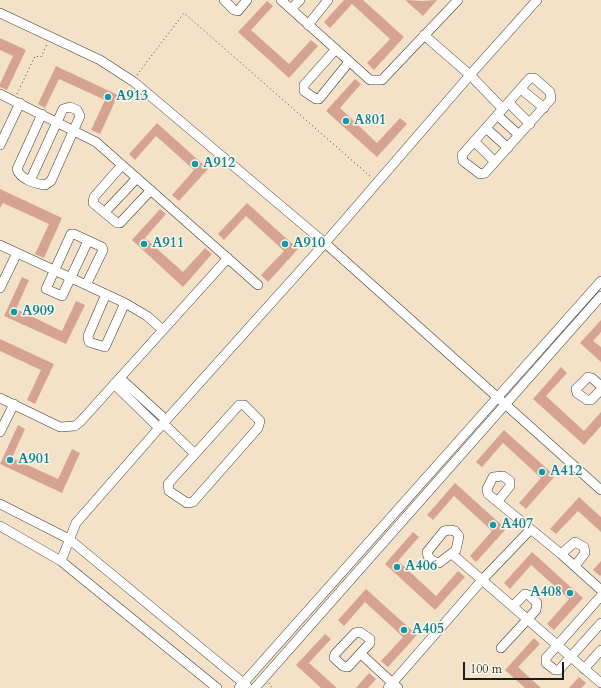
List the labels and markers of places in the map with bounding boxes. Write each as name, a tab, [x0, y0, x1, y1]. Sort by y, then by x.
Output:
place label: A913	[116, 89, 148, 105]
marker: A913	[103, 92, 113, 102]
place label: A801	[354, 113, 386, 129]
marker: A801	[341, 116, 351, 126]
place label: A912	[203, 156, 235, 172]
marker: A912	[190, 159, 200, 169]
place label: A911	[152, 236, 184, 252]
place label: A910	[293, 236, 325, 252]
marker: A911	[139, 239, 149, 249]
marker: A910	[280, 239, 290, 249]
place label: A909	[22, 304, 54, 320]
marker: A909	[9, 307, 19, 317]
place label: A901	[18, 452, 50, 468]
marker: A901	[5, 455, 15, 465]
place label: A412	[550, 464, 582, 480]
marker: A412	[537, 467, 547, 477]
place label: A407	[501, 517, 533, 533]
marker: A407	[488, 520, 498, 530]
place label: A406	[405, 559, 437, 575]
marker: A406	[392, 562, 402, 572]
place label: A408	[530, 585, 562, 601]
marker: A408	[565, 588, 575, 598]
place label: A405	[412, 622, 444, 638]
marker: A405	[399, 625, 409, 635]

